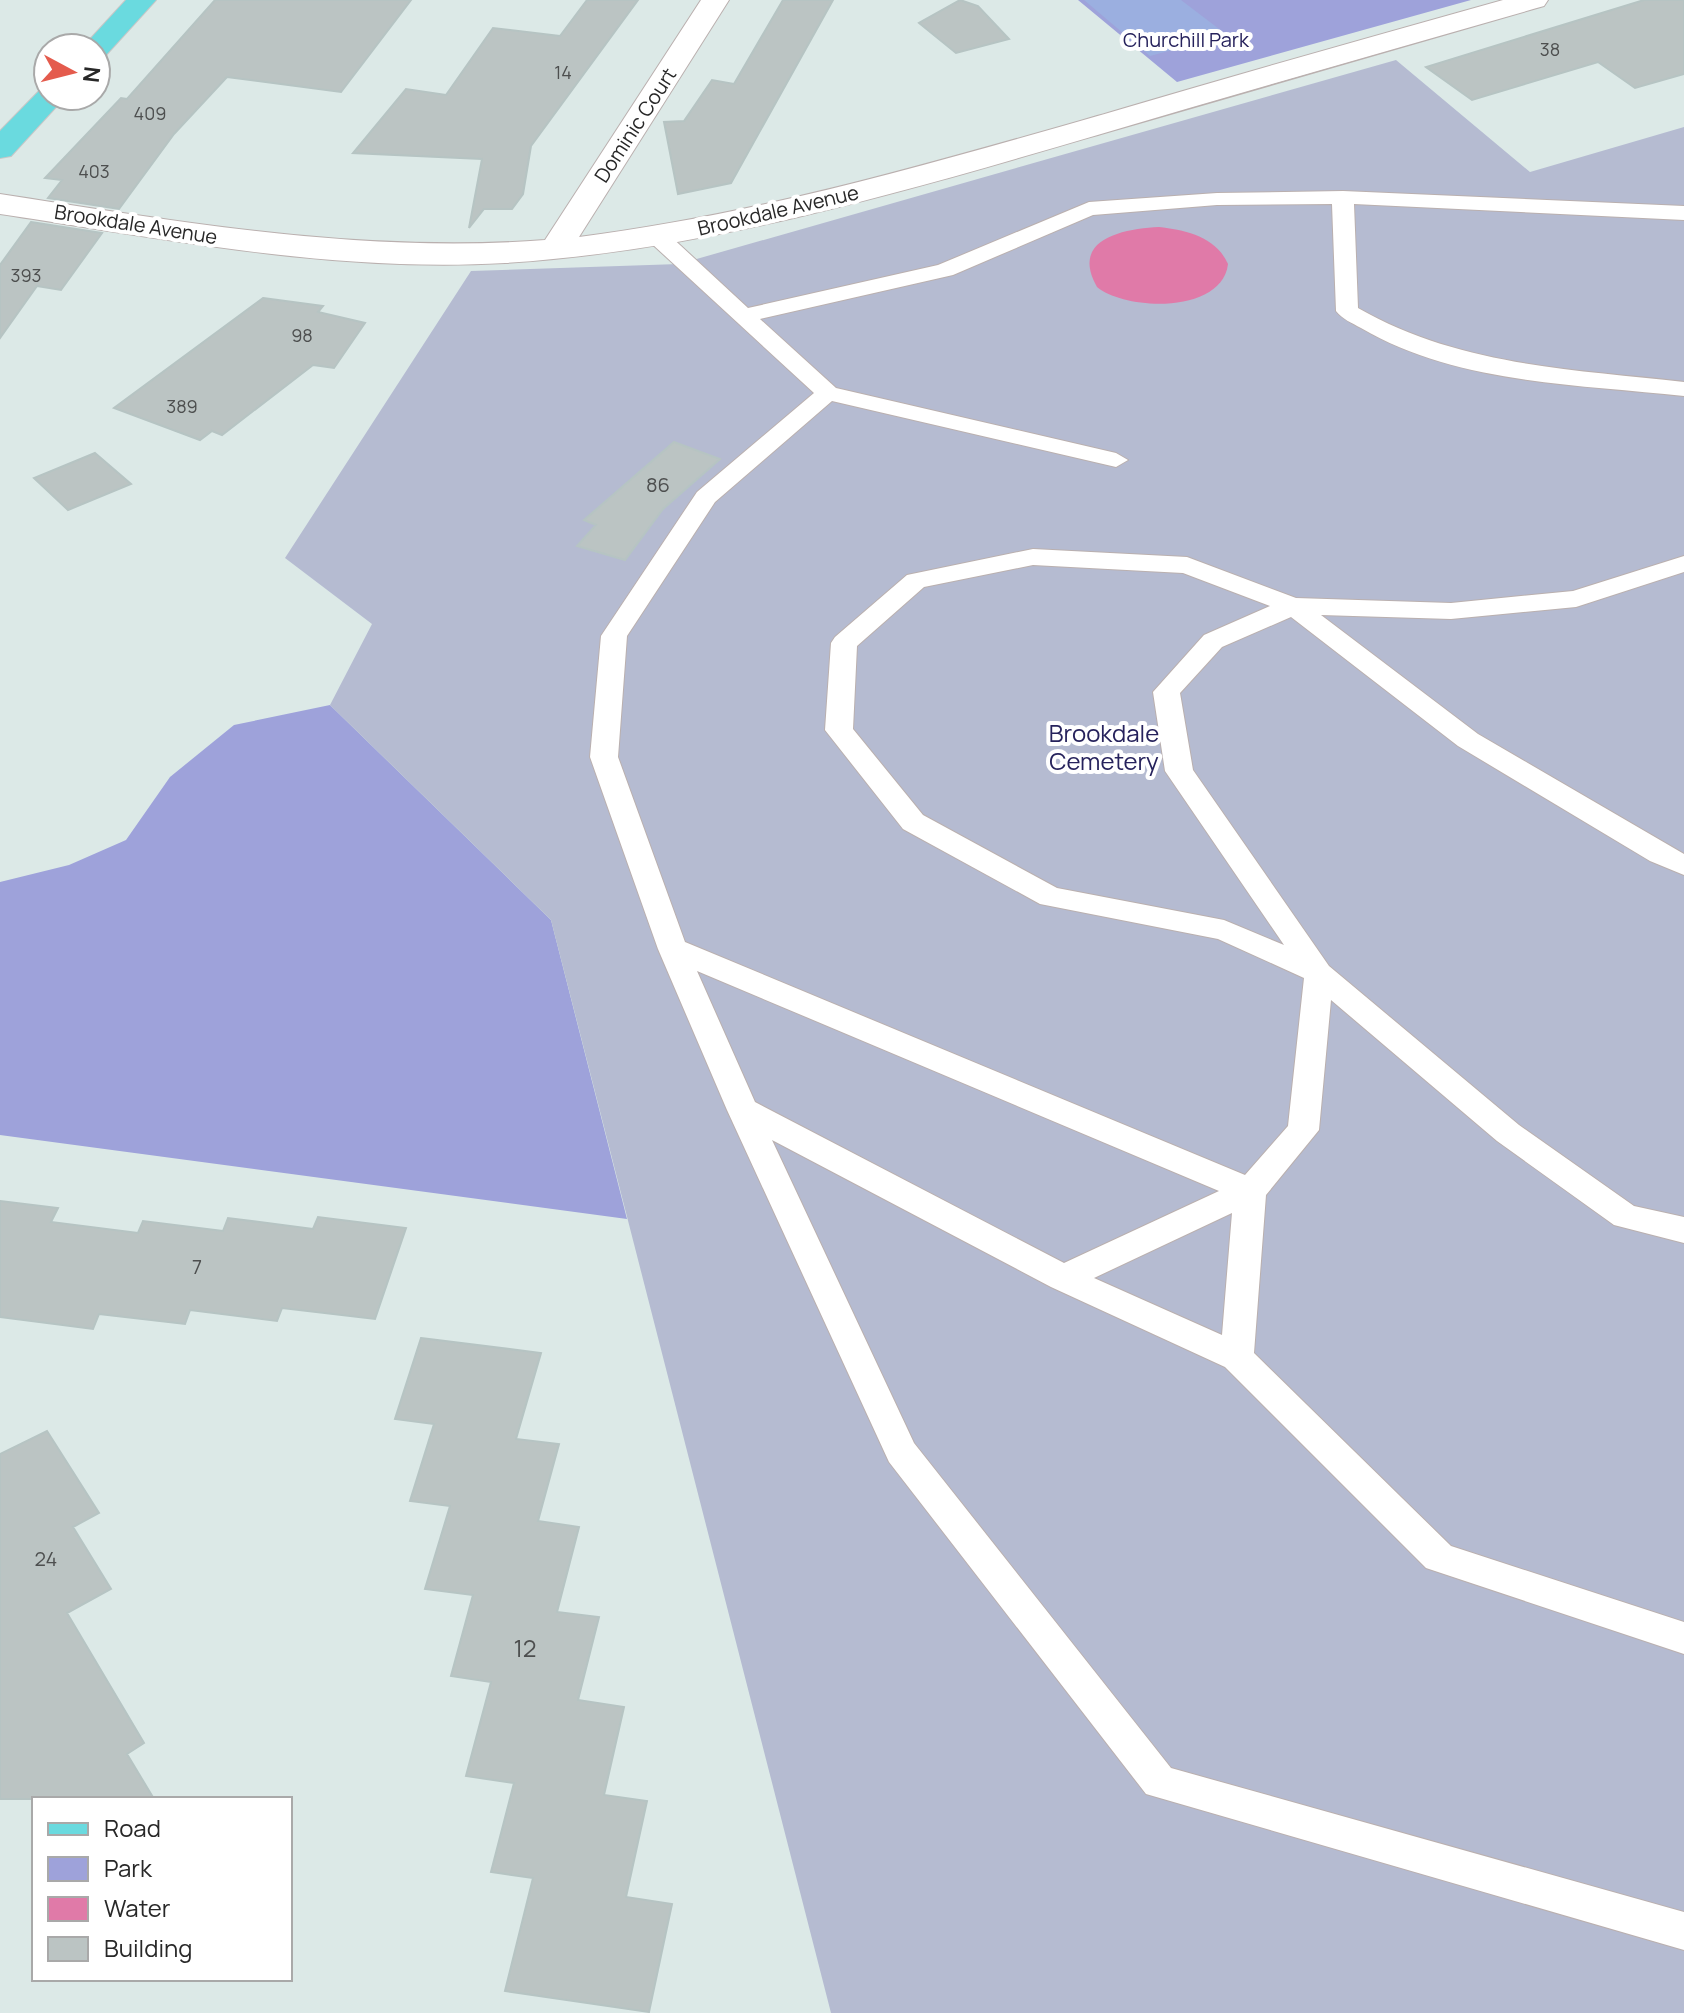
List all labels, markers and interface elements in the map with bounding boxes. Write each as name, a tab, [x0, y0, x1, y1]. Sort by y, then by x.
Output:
park label: Churchill Park	[1123, 26, 1250, 53]
north arrow	[32, 32, 112, 112]
house number: 38	[1540, 37, 1560, 61]
house number: 14	[554, 60, 572, 84]
street label: Dominic Court	[588, 62, 682, 188]
text: N	[76, 65, 108, 84]
house number: 409	[134, 101, 166, 125]
house number: 403	[78, 159, 110, 183]
street label: Brookdale Avenue	[695, 178, 861, 242]
street label: Brookdale Avenue	[53, 198, 219, 250]
house number: 393	[10, 263, 42, 287]
house number: 98	[291, 323, 313, 347]
house number: 389	[166, 394, 198, 418]
house number: 86	[646, 471, 670, 498]
park label: Brookdale Cemetery	[1049, 716, 1159, 777]
house number: 7	[192, 1253, 202, 1280]
house number: 24	[35, 1545, 57, 1572]
house number: 12	[513, 1631, 537, 1664]
legend	[32, 1797, 292, 1981]
text: Road	[104, 1811, 161, 1844]
text: Park	[104, 1851, 153, 1884]
text: Water	[104, 1891, 171, 1924]
text: Building	[104, 1931, 192, 1964]

